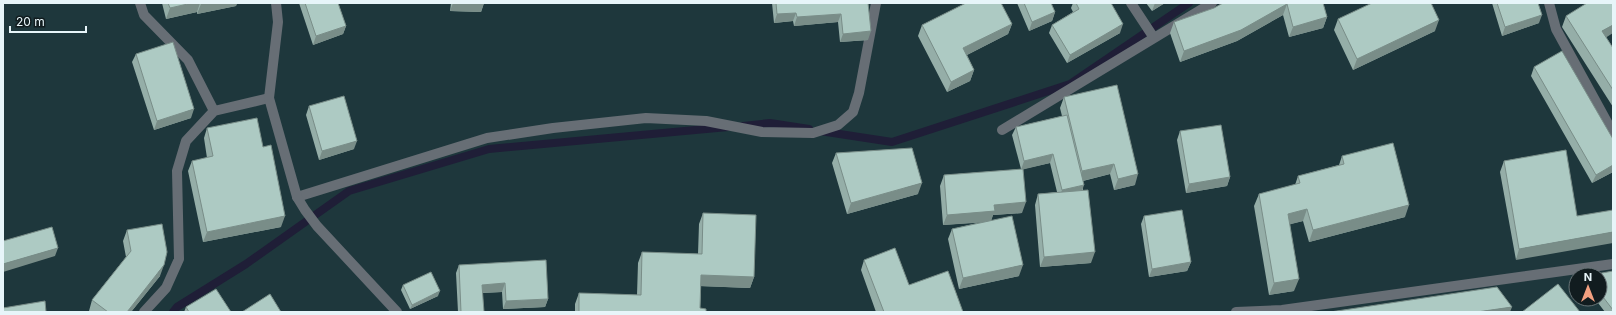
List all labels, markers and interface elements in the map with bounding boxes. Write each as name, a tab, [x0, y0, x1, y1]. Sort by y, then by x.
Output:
scale bar	[10, 8, 86, 34]
text: 20 m	[16, 14, 45, 29]
north arrow	[1568, 267, 1608, 307]
text: N	[1584, 270, 1592, 284]

